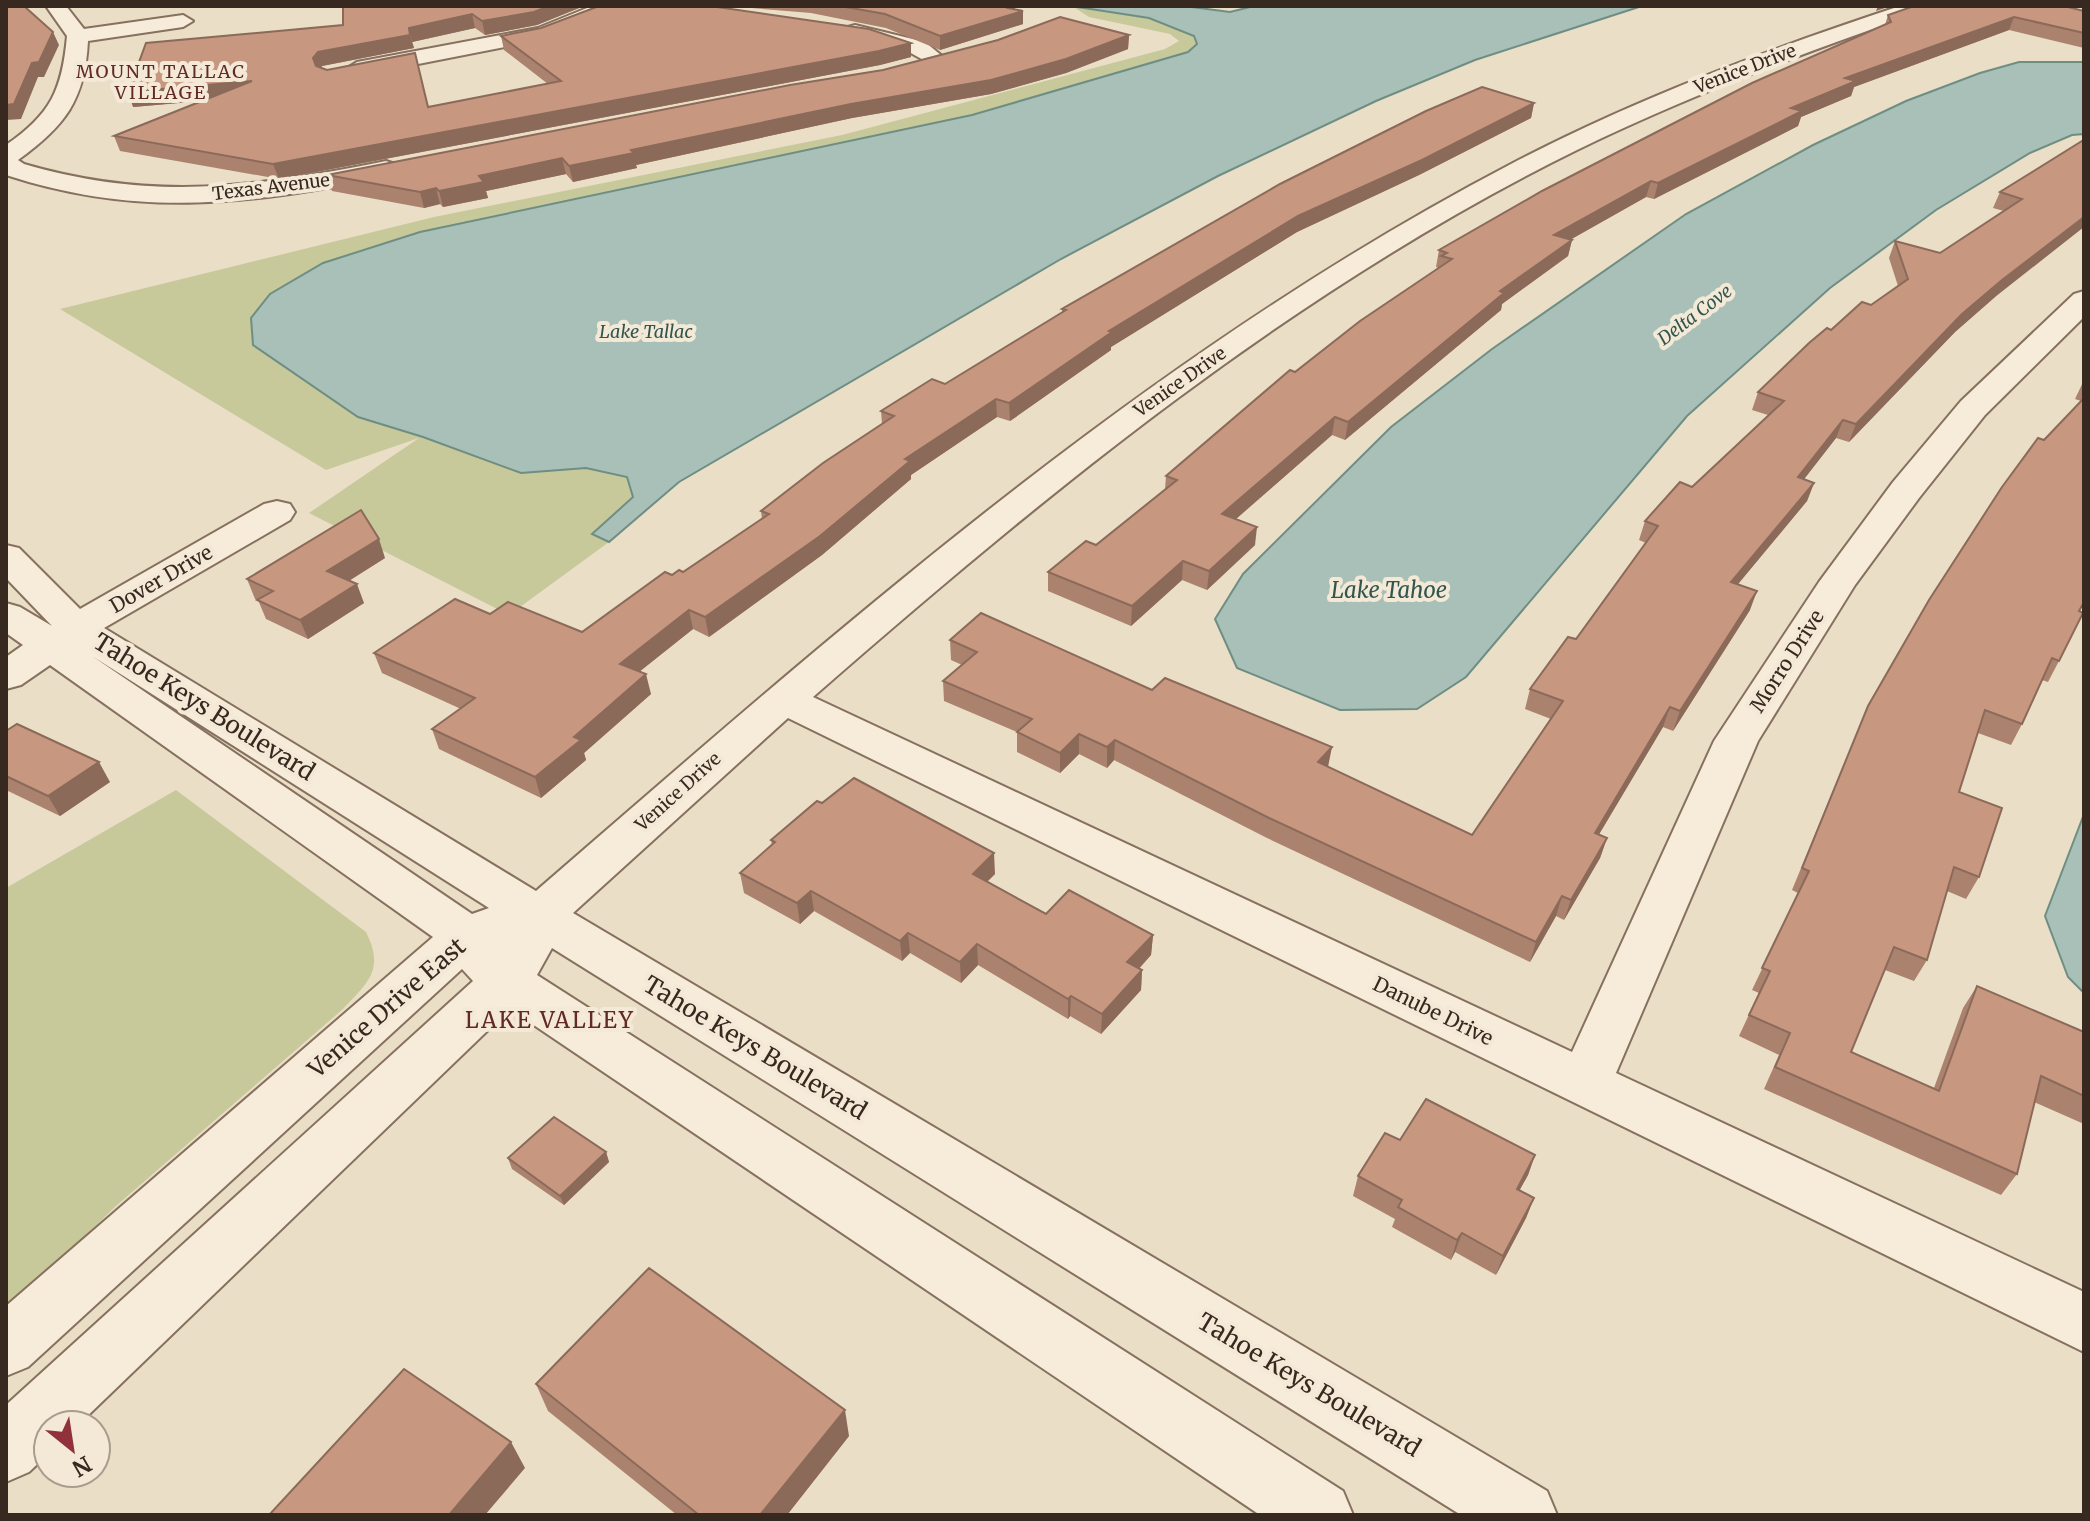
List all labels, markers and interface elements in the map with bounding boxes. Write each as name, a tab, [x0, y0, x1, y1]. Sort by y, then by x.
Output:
street label: Venice Drive	[1690, 39, 1799, 99]
district label: MOUNT TALLAC VILLAGE	[76, 60, 246, 104]
street label: Texas Avenue	[211, 168, 331, 205]
water label: Delta Cove	[1652, 279, 1736, 351]
water label: Lake Tallac	[599, 320, 693, 343]
street label: Venice Drive	[1128, 341, 1230, 422]
street label: Dover Drive	[105, 539, 216, 618]
water label: Lake Tahoe	[1331, 576, 1447, 604]
street label: Morro Drive	[1744, 605, 1829, 717]
street label: Tahoe Keys Boulevard	[88, 626, 321, 787]
street label: Venice Drive	[629, 747, 725, 837]
street label: Venice Drive East	[301, 930, 472, 1085]
street label: Tahoe Keys Boulevard	[638, 969, 873, 1127]
street label: Danube Drive	[1369, 971, 1497, 1050]
district label: LAKE VALLEY	[465, 1006, 635, 1034]
street label: Tahoe Keys Boulevard	[1192, 1306, 1427, 1464]
north arrow	[32, 1409, 112, 1489]
text: N	[67, 1450, 97, 1483]

